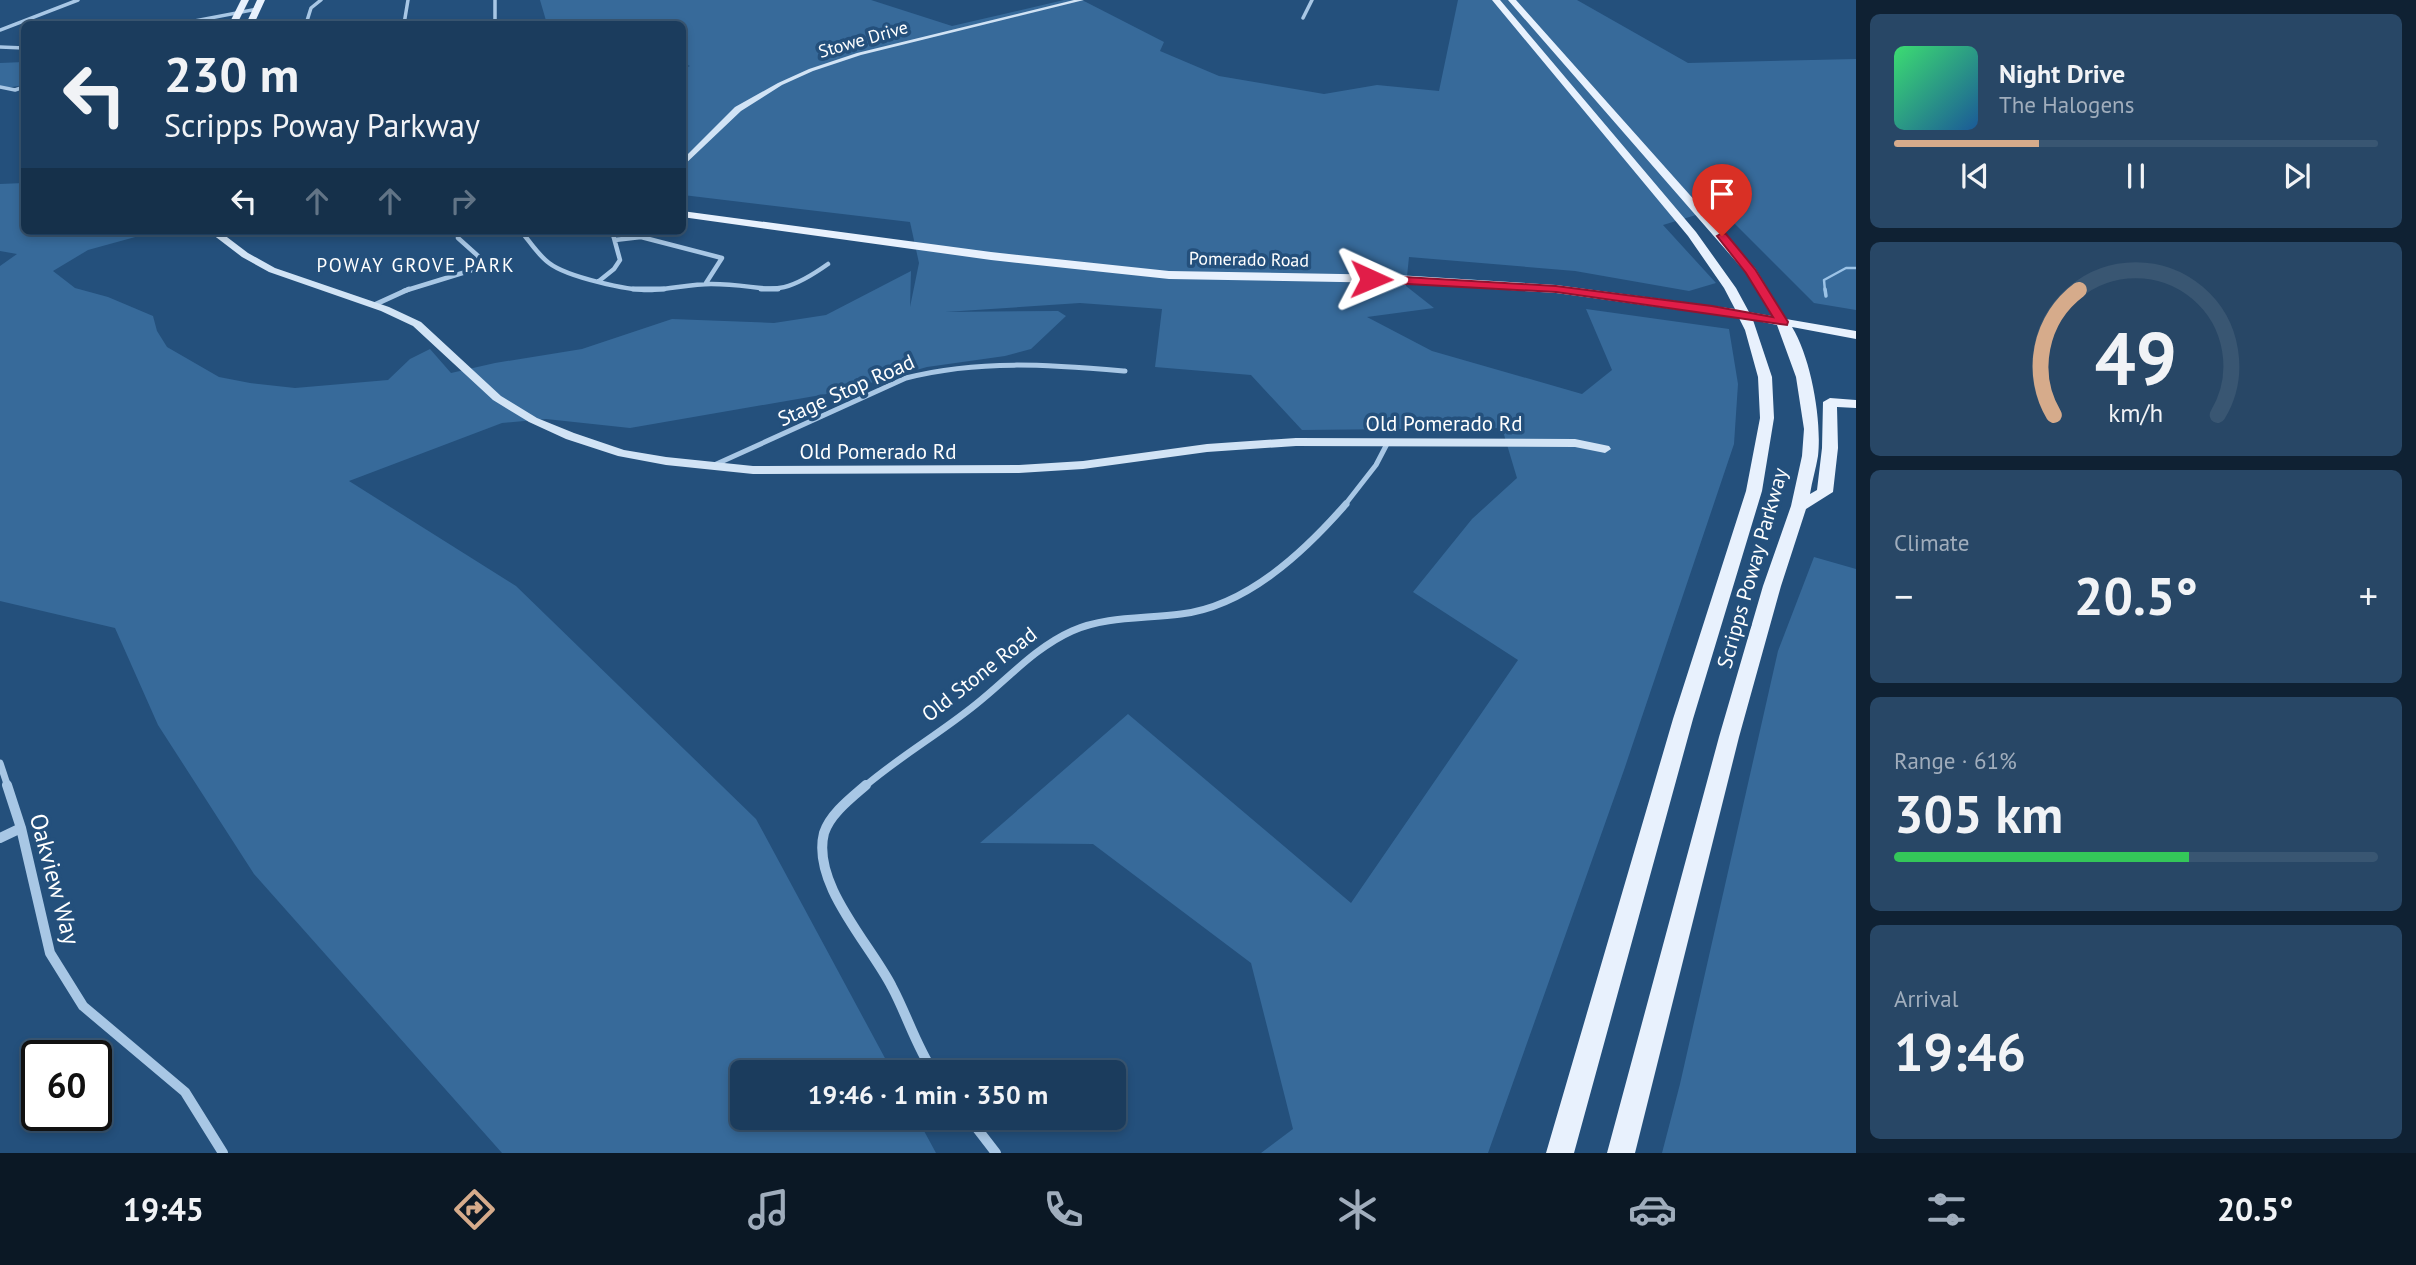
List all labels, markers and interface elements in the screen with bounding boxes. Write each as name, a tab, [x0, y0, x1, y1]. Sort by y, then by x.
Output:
street label: Stowe Drive	[815, 15, 911, 63]
text: 230 m	[164, 42, 299, 106]
icon: left	[49, 49, 140, 140]
text: Night Drive	[1999, 57, 2125, 90]
text: The Halogens	[1999, 90, 2134, 119]
text: Scripps Poway Parkway	[164, 104, 480, 146]
icon: previous	[1956, 157, 1994, 195]
icon: pause	[2117, 157, 2155, 195]
icon: next	[2278, 157, 2316, 195]
pin	[1692, 164, 1752, 236]
icon: arrive	[1703, 175, 1741, 213]
icon: left	[225, 182, 263, 220]
icon: ahead	[298, 182, 336, 220]
icon: ahead	[371, 182, 409, 220]
icon: right	[444, 182, 482, 220]
position arrow	[1334, 242, 1408, 316]
street label: Pomerado Road	[1189, 246, 1309, 272]
district label: POWAY GROVE PARK	[316, 253, 516, 277]
text: 49	[2095, 311, 2177, 405]
street label: Stage Stop Road	[773, 348, 919, 432]
text: km/h	[2109, 396, 2163, 428]
street label: Old Pomerado Rd	[1366, 410, 1522, 437]
street label: Old Pomerado Rd	[800, 438, 956, 465]
street label: Scripps Poway Parkway	[1710, 464, 1794, 671]
text: Climate	[1894, 528, 1969, 557]
text: 20.5°	[2074, 562, 2198, 629]
text: −	[1894, 571, 1913, 620]
text: +	[2359, 571, 2378, 620]
street label: Old Stone Road	[916, 621, 1042, 727]
text: Range · 61%	[1894, 746, 2017, 775]
text: 305 km	[1894, 780, 2063, 847]
street label: Oakview Way	[23, 810, 87, 948]
text: Arrival	[1894, 984, 1958, 1013]
text: 19:46	[1894, 1018, 2026, 1085]
speed limit sign: 60	[21, 1040, 112, 1131]
text: 19:46 · 1 min · 350 m	[808, 1078, 1048, 1111]
icon: directions	[450, 1185, 499, 1234]
icon: music	[744, 1185, 793, 1234]
icon: phone	[1039, 1185, 1088, 1234]
icon: climate	[1333, 1185, 1382, 1234]
icon: car	[1628, 1185, 1677, 1234]
icon: filters	[1922, 1185, 1971, 1234]
text: 19:45	[123, 1188, 204, 1230]
text: 20.5°	[2217, 1188, 2293, 1230]

